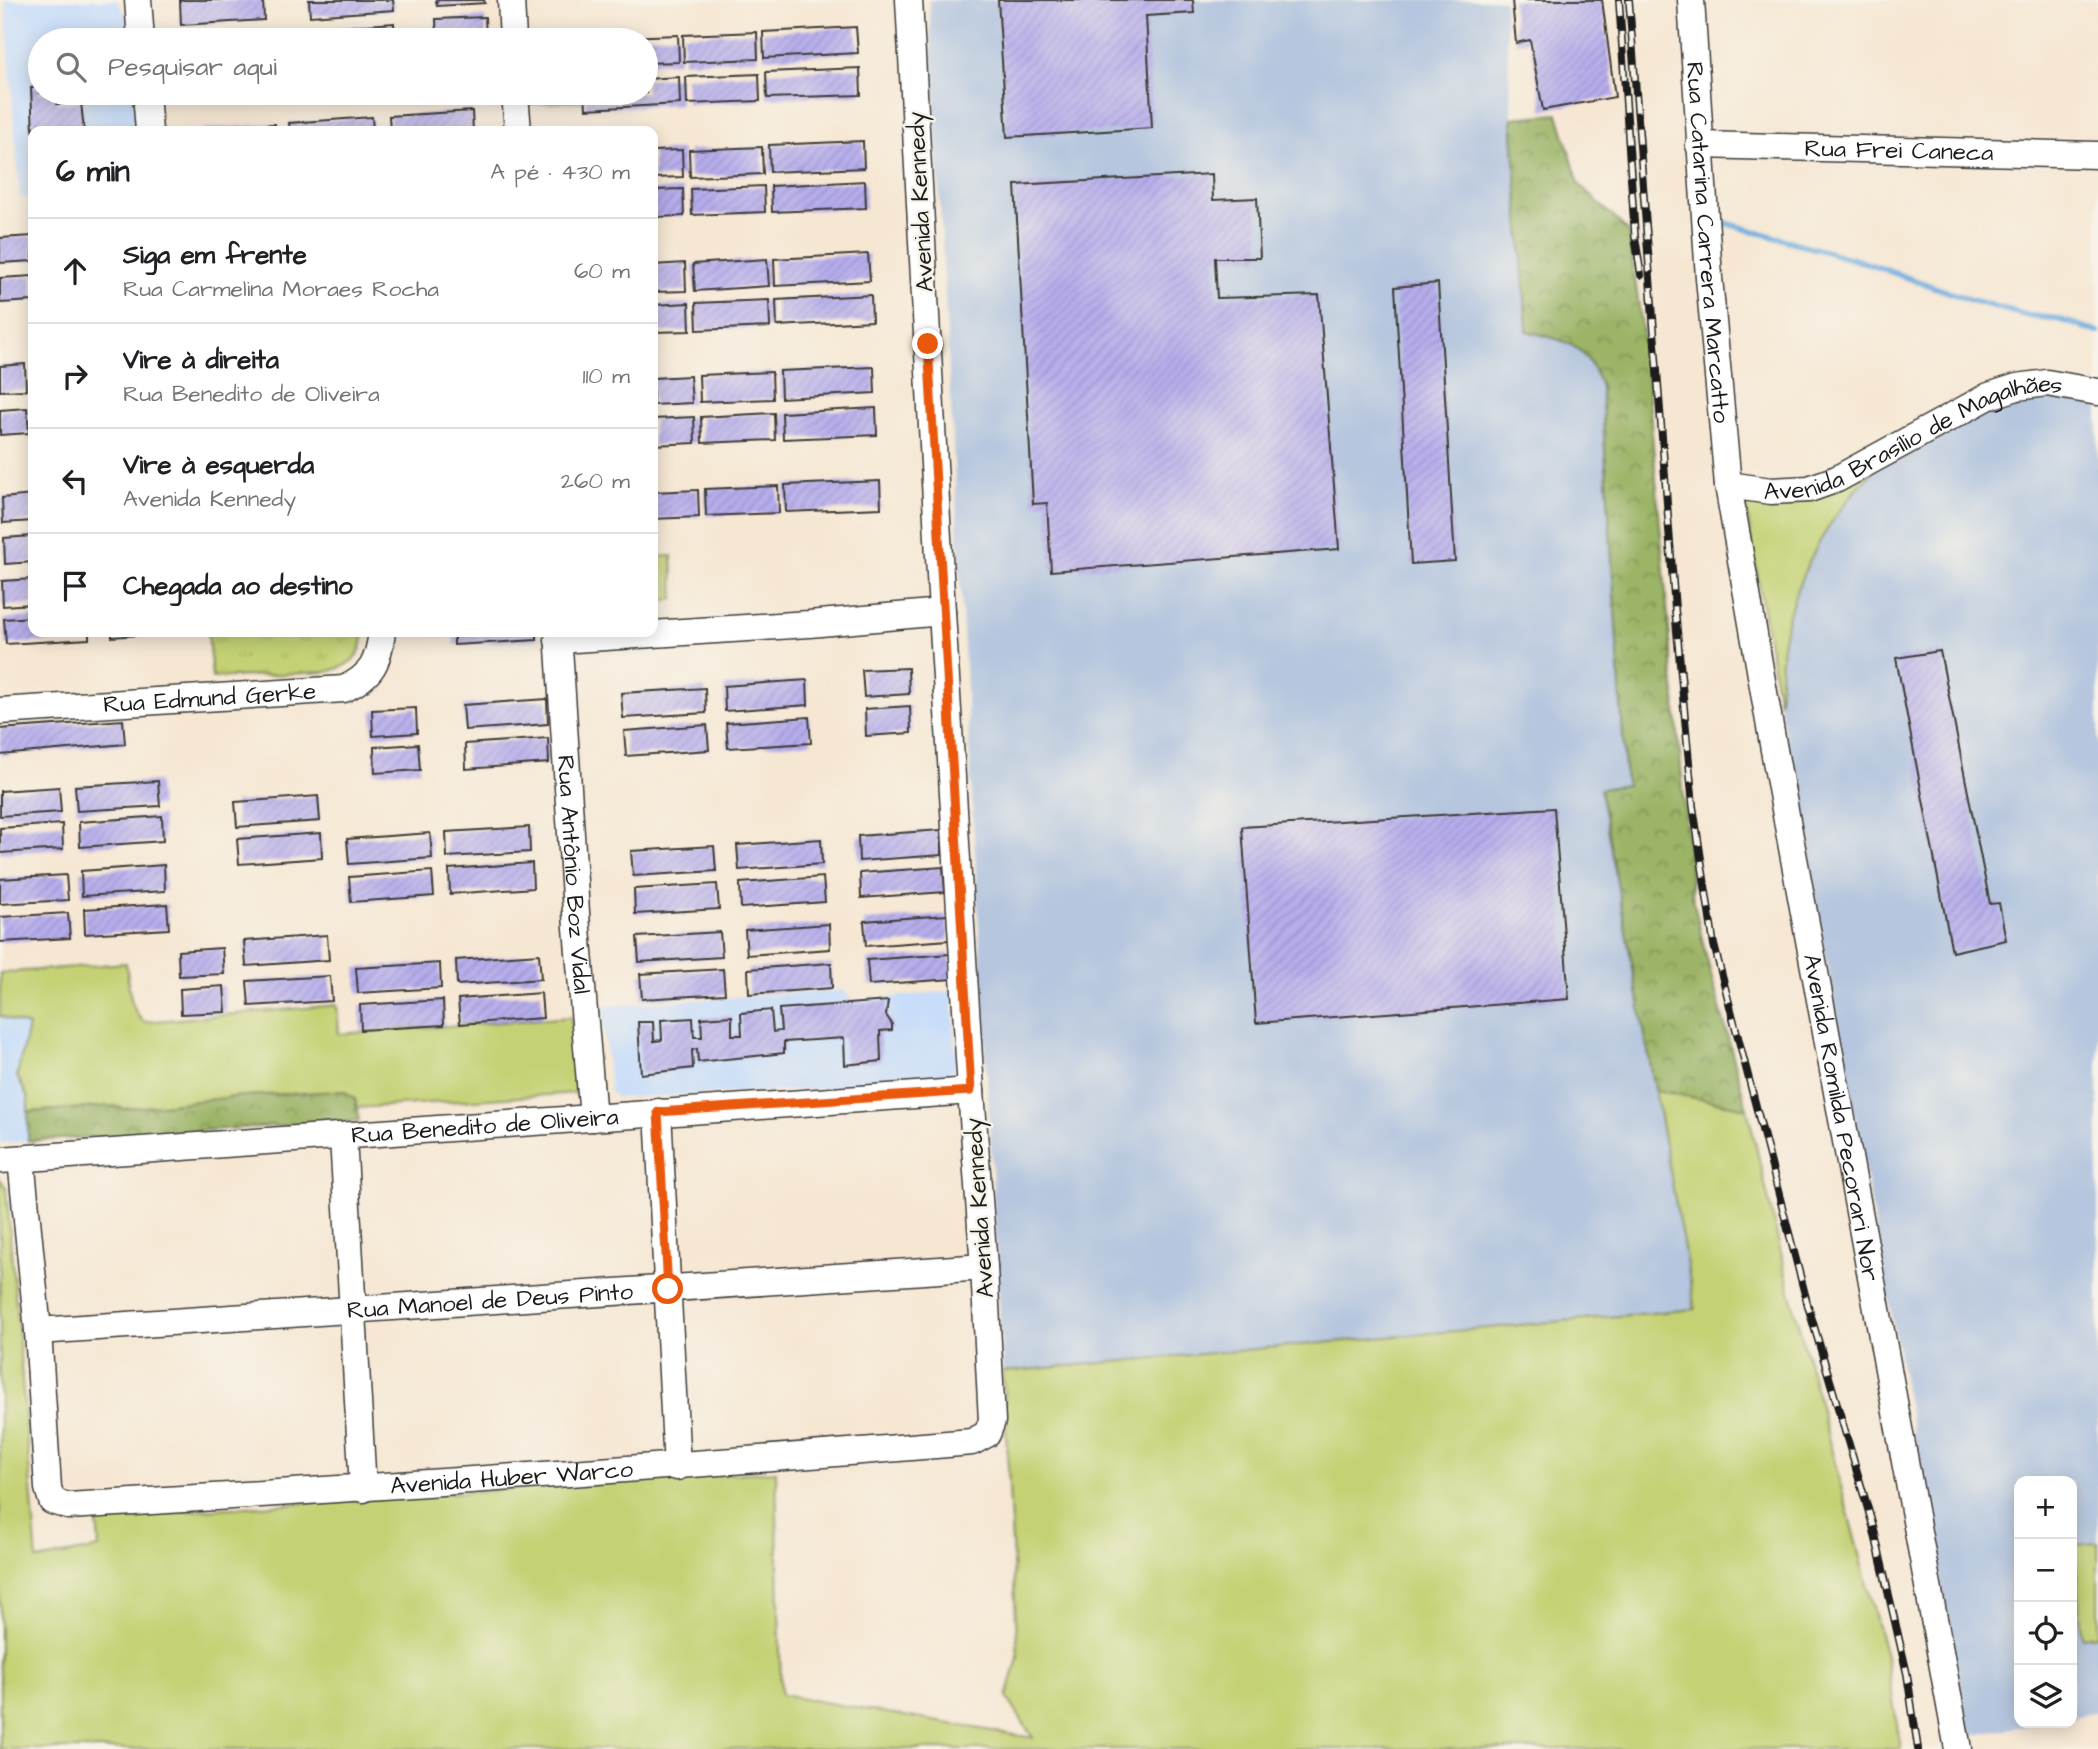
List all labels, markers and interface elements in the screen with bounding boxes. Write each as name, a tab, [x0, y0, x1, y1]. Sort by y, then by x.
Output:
search box	[28, 28, 658, 105]
icon: search	[52, 48, 90, 86]
text: Pesquisar aqui	[108, 49, 277, 85]
street label: Rua Catarina Carrera Marcatto	[1677, 61, 1738, 425]
street label: Avenida Kennedy	[899, 111, 944, 293]
street label: Rua Frei Caneca	[1804, 132, 1994, 170]
text: 6 min	[56, 151, 130, 193]
text: A pé · 430 m	[490, 156, 630, 188]
text: Siga em frente	[123, 237, 307, 273]
icon: ahead	[56, 252, 94, 290]
text: 60 m	[574, 255, 630, 287]
text: Rua Carmelina Moraes Rocha	[123, 273, 439, 305]
route end	[912, 328, 943, 359]
text: Vire à direita	[123, 342, 279, 378]
icon: right	[56, 357, 94, 395]
text: 110 m	[582, 360, 630, 392]
street label: Avenida Brasílio de Magalhães	[1763, 367, 2065, 509]
text: Rua Benedito de Oliveira	[123, 378, 380, 410]
text: Vire à esquerda	[123, 447, 314, 483]
icon: left	[56, 462, 94, 500]
text: 260 m	[561, 465, 630, 497]
text: Avenida Kennedy	[123, 483, 296, 515]
icon: arrive	[56, 567, 94, 605]
text: Chegada ao destino	[123, 568, 353, 604]
street label: Rua Edmund Gerke	[102, 675, 317, 722]
street label: Rua Antônio Boz Vidal	[548, 754, 598, 995]
street label: Avenida Romilda Pecorari Nor	[1794, 951, 1887, 1284]
street label: Rua Benedito de Oliveira	[350, 1100, 620, 1153]
street label: Avenida Kennedy	[957, 1117, 1004, 1299]
route start	[652, 1273, 683, 1304]
street label: Rua Manoel de Deus Pinto	[346, 1275, 635, 1328]
street label: Avenida Huber Warco	[389, 1453, 635, 1504]
map controls	[2014, 1476, 2077, 1728]
button: +	[2014, 1476, 2077, 1539]
button: −	[2014, 1539, 2077, 1602]
button: locate	[2014, 1602, 2077, 1665]
button: layers	[2014, 1665, 2077, 1728]

